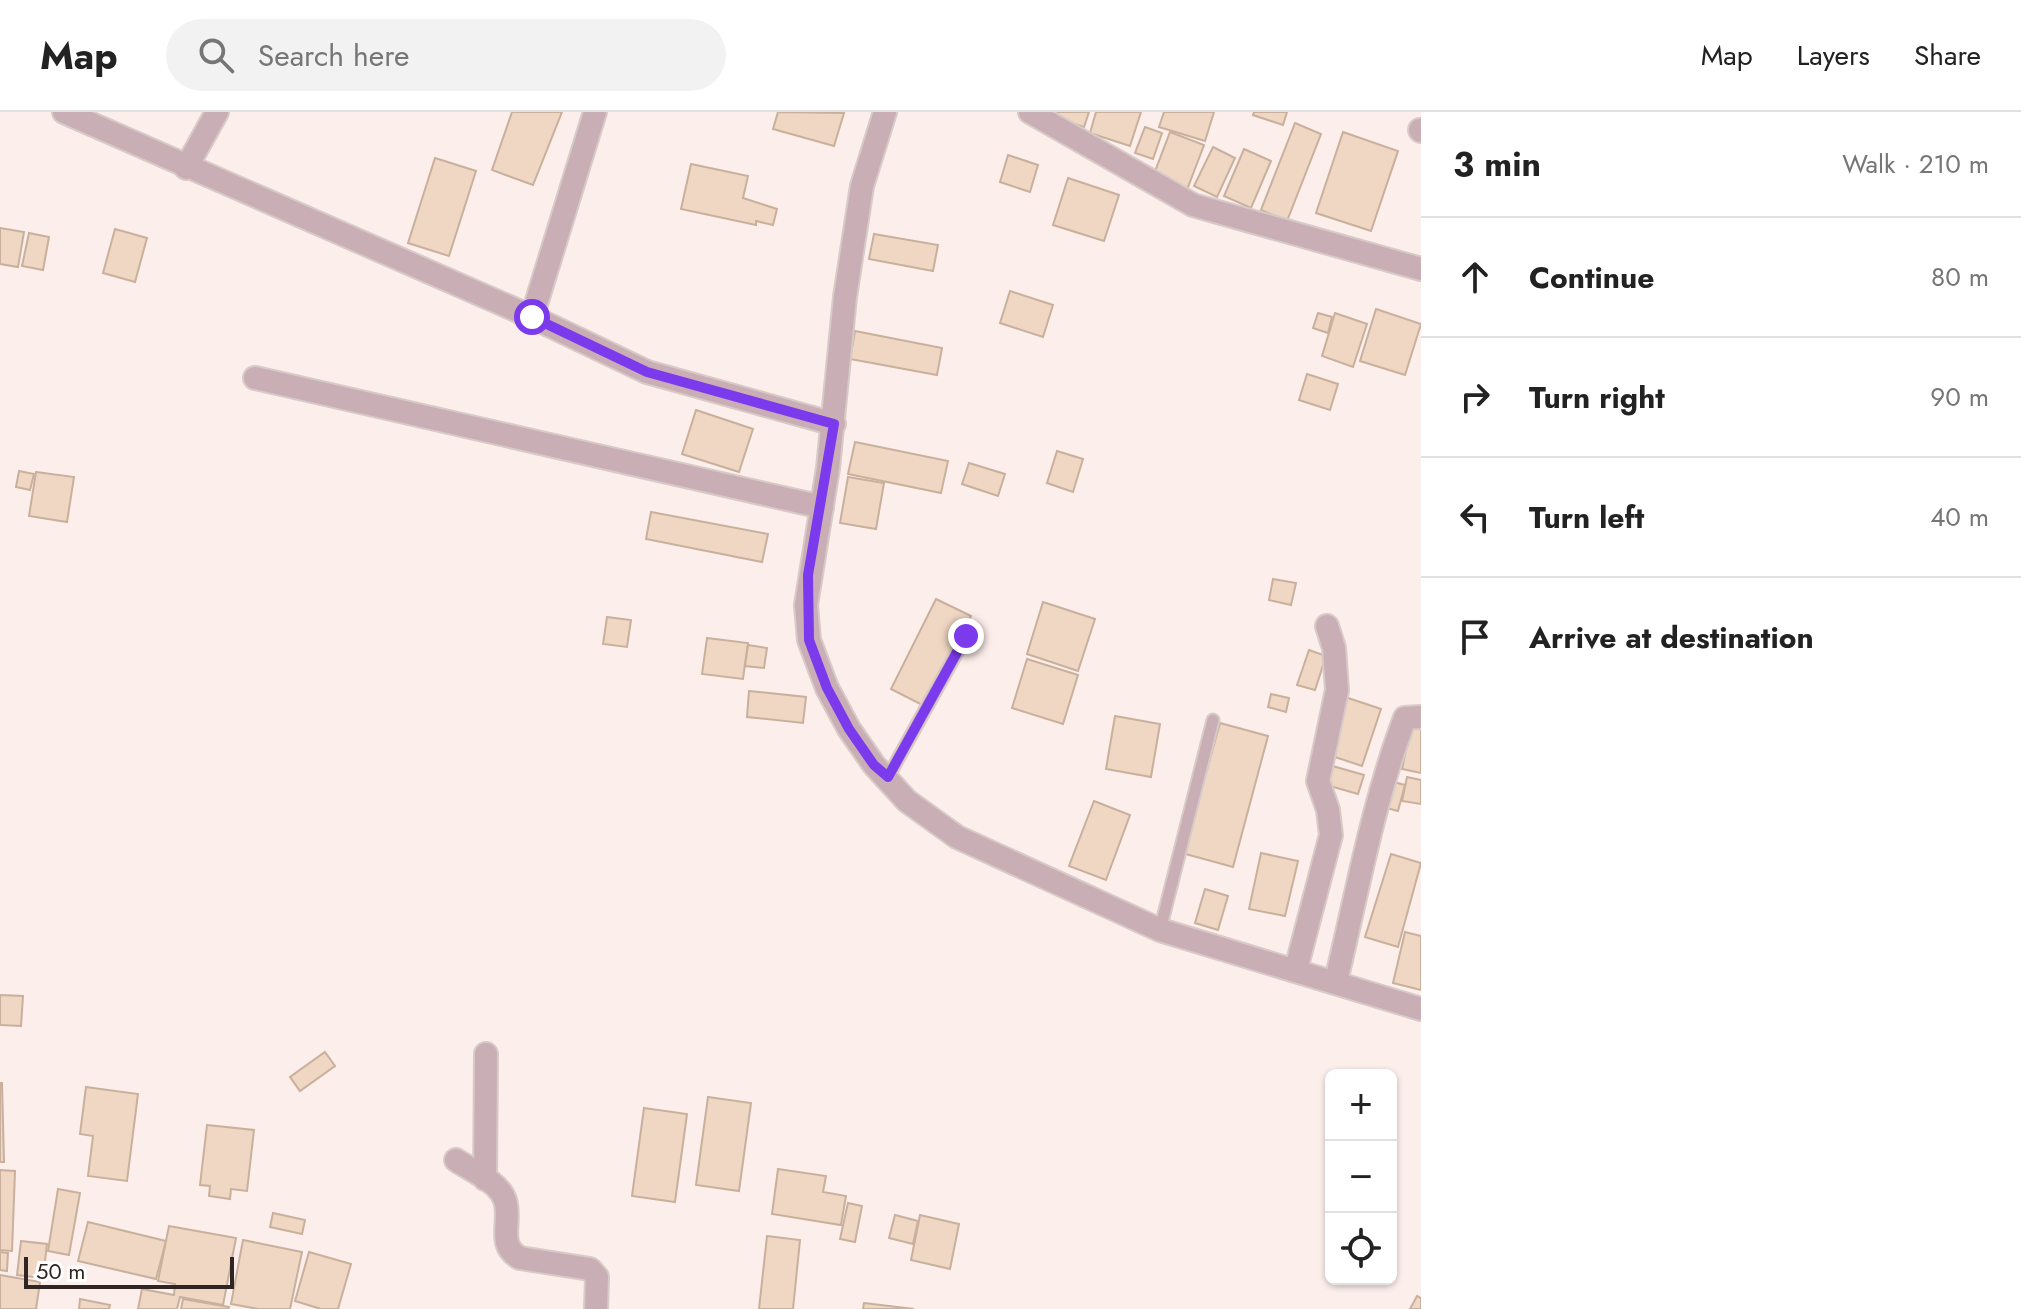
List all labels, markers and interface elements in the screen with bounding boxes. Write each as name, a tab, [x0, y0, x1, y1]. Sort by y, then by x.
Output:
search box	[166, 19, 726, 91]
text: Map	[40, 28, 118, 83]
icon: search	[194, 33, 238, 77]
text: Search here	[258, 34, 410, 77]
text: Map	[1701, 35, 1753, 76]
text: Layers	[1797, 35, 1870, 76]
text: Share	[1914, 35, 1981, 76]
text: 3 min	[1453, 140, 1541, 189]
text: Walk · 210 m	[1842, 145, 1989, 183]
icon: ahead	[1453, 255, 1497, 299]
text: Continue	[1529, 256, 1655, 299]
text: 80 m	[1931, 258, 1989, 296]
route start	[514, 299, 550, 335]
icon: right	[1453, 375, 1497, 419]
text: Turn right	[1529, 376, 1665, 419]
text: 90 m	[1930, 378, 1989, 416]
icon: left	[1453, 495, 1497, 539]
text: Turn left	[1529, 496, 1644, 539]
text: 40 m	[1930, 498, 1989, 536]
icon: arrive	[1453, 615, 1497, 659]
text: Arrive at destination	[1529, 616, 1814, 659]
route end	[948, 618, 984, 654]
map controls	[1325, 1069, 1397, 1285]
button: +	[1325, 1069, 1397, 1141]
button: −	[1325, 1141, 1397, 1213]
button: locate	[1325, 1213, 1397, 1285]
scale bar	[24, 1253, 234, 1289]
text: 50 m	[36, 1255, 85, 1287]

